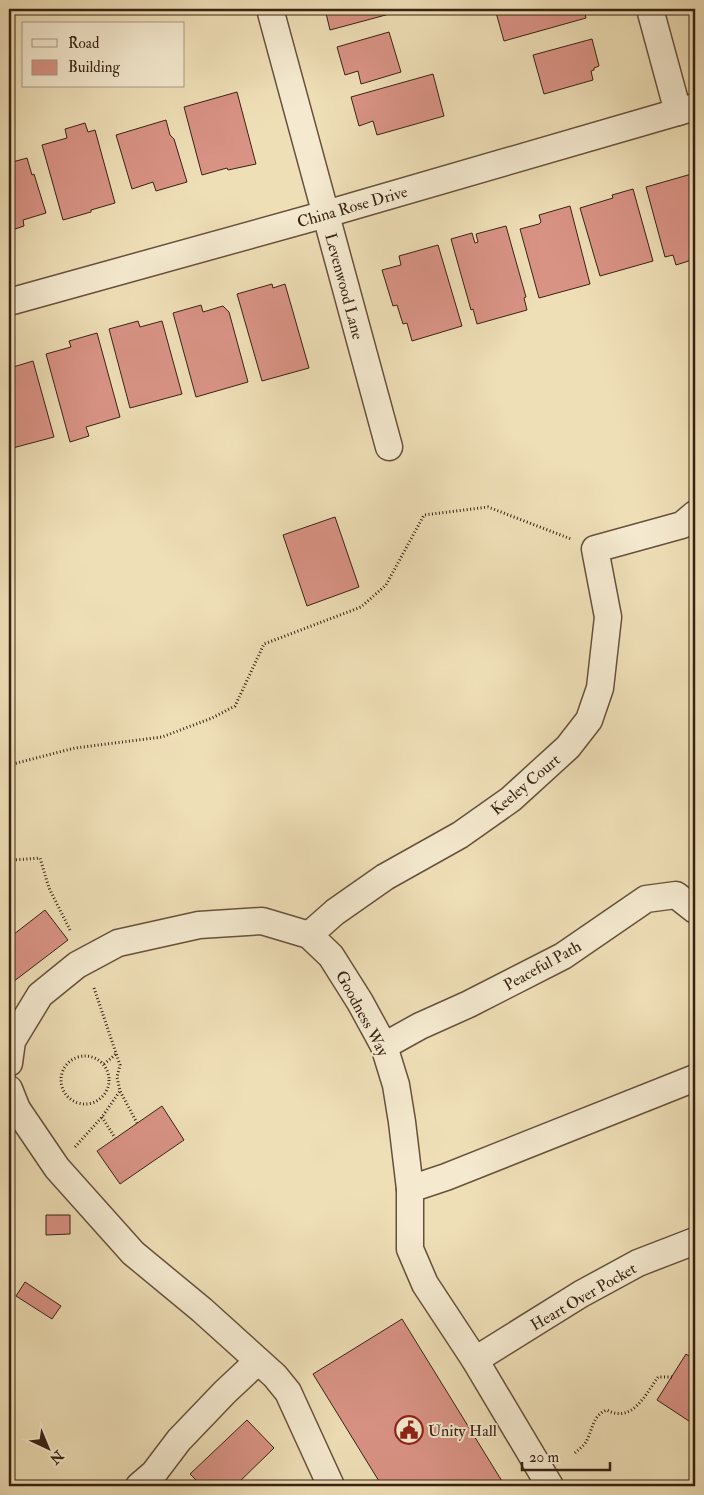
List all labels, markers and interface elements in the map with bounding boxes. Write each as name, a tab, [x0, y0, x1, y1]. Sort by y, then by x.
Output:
legend	[22, 22, 185, 88]
text: Road	[68, 34, 100, 53]
text: Building	[68, 58, 120, 77]
street label: China Rose Drive	[295, 182, 410, 232]
street label: Levenwood Lane	[320, 231, 368, 342]
street label: Keeley Court	[487, 750, 564, 820]
street label: Peaceful Path	[500, 936, 585, 995]
street label: Goodness Way	[331, 967, 394, 1061]
street label: Heart Over Pocket	[527, 1258, 640, 1335]
public building icon: Unity Hall	[394, 1415, 424, 1445]
place label: Unity Hall	[428, 1421, 497, 1441]
north arrow	[22, 1422, 72, 1472]
scale bar	[522, 1440, 609, 1472]
text: N	[46, 1446, 68, 1468]
text: 20 m	[529, 1448, 559, 1467]

